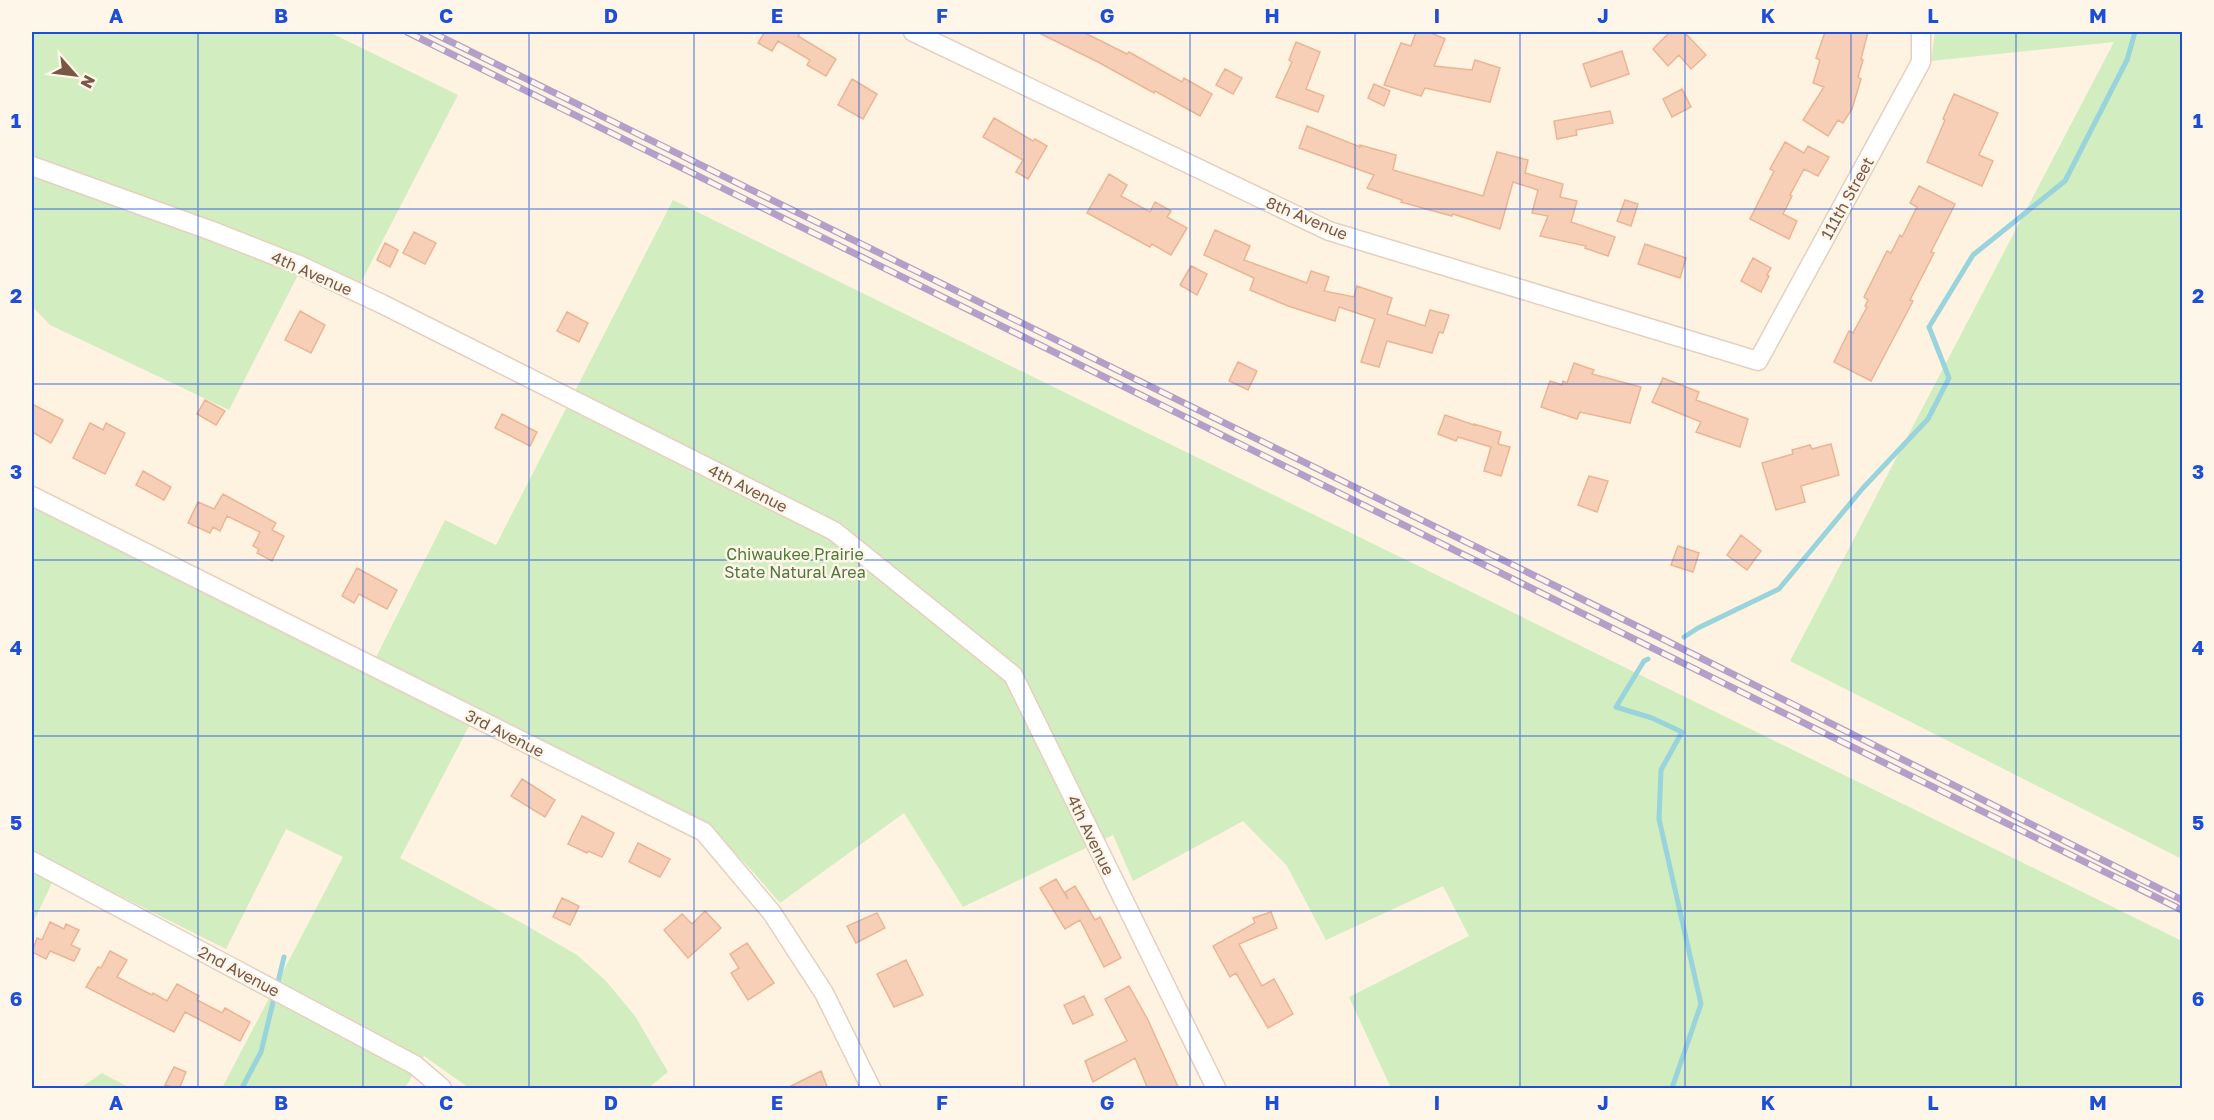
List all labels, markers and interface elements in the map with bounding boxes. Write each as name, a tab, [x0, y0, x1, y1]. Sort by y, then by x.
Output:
text: A	[109, 3, 123, 27]
text: B	[274, 3, 288, 27]
text: C	[439, 3, 453, 27]
text: D	[604, 3, 618, 27]
text: E	[771, 3, 783, 27]
text: F	[936, 3, 948, 27]
text: G	[1100, 3, 1114, 27]
text: H	[1264, 3, 1280, 27]
text: I	[1434, 3, 1440, 27]
text: J	[1597, 3, 1609, 27]
text: K	[1761, 3, 1776, 27]
text: L	[1927, 3, 1939, 27]
text: M	[2089, 3, 2107, 27]
north arrow	[45, 45, 105, 105]
text: N	[77, 72, 100, 92]
text: 1	[11, 108, 21, 132]
text: 1	[2193, 108, 2203, 132]
street label: 111th Street	[1816, 153, 1878, 243]
street label: 8th Avenue	[1263, 192, 1351, 244]
street label: 4th Avenue	[268, 246, 356, 300]
text: 2	[10, 283, 22, 307]
text: 2	[2192, 283, 2204, 307]
text: 3	[10, 459, 22, 483]
street label: 4th Avenue	[705, 459, 791, 517]
text: 3	[2192, 459, 2204, 483]
park label: Chiwaukee Prairie State Natural Area	[724, 544, 866, 582]
text: 4	[10, 635, 22, 659]
text: 4	[2192, 635, 2204, 659]
street label: 3rd Avenue	[462, 705, 548, 761]
street label: 4th Avenue	[1063, 792, 1119, 878]
text: 5	[10, 810, 22, 834]
text: 5	[2192, 810, 2204, 834]
street label: 2nd Avenue	[195, 941, 283, 1001]
text: 6	[10, 986, 22, 1010]
text: 6	[2192, 986, 2204, 1010]
text: A	[109, 1090, 123, 1114]
text: B	[274, 1090, 288, 1114]
text: C	[439, 1090, 453, 1114]
text: D	[604, 1090, 618, 1114]
text: E	[771, 1090, 783, 1114]
text: F	[936, 1090, 948, 1114]
text: G	[1100, 1090, 1114, 1114]
text: H	[1264, 1090, 1280, 1114]
text: I	[1434, 1090, 1440, 1114]
text: J	[1597, 1090, 1609, 1114]
text: K	[1761, 1090, 1776, 1114]
text: L	[1927, 1090, 1939, 1114]
text: M	[2089, 1090, 2107, 1114]

